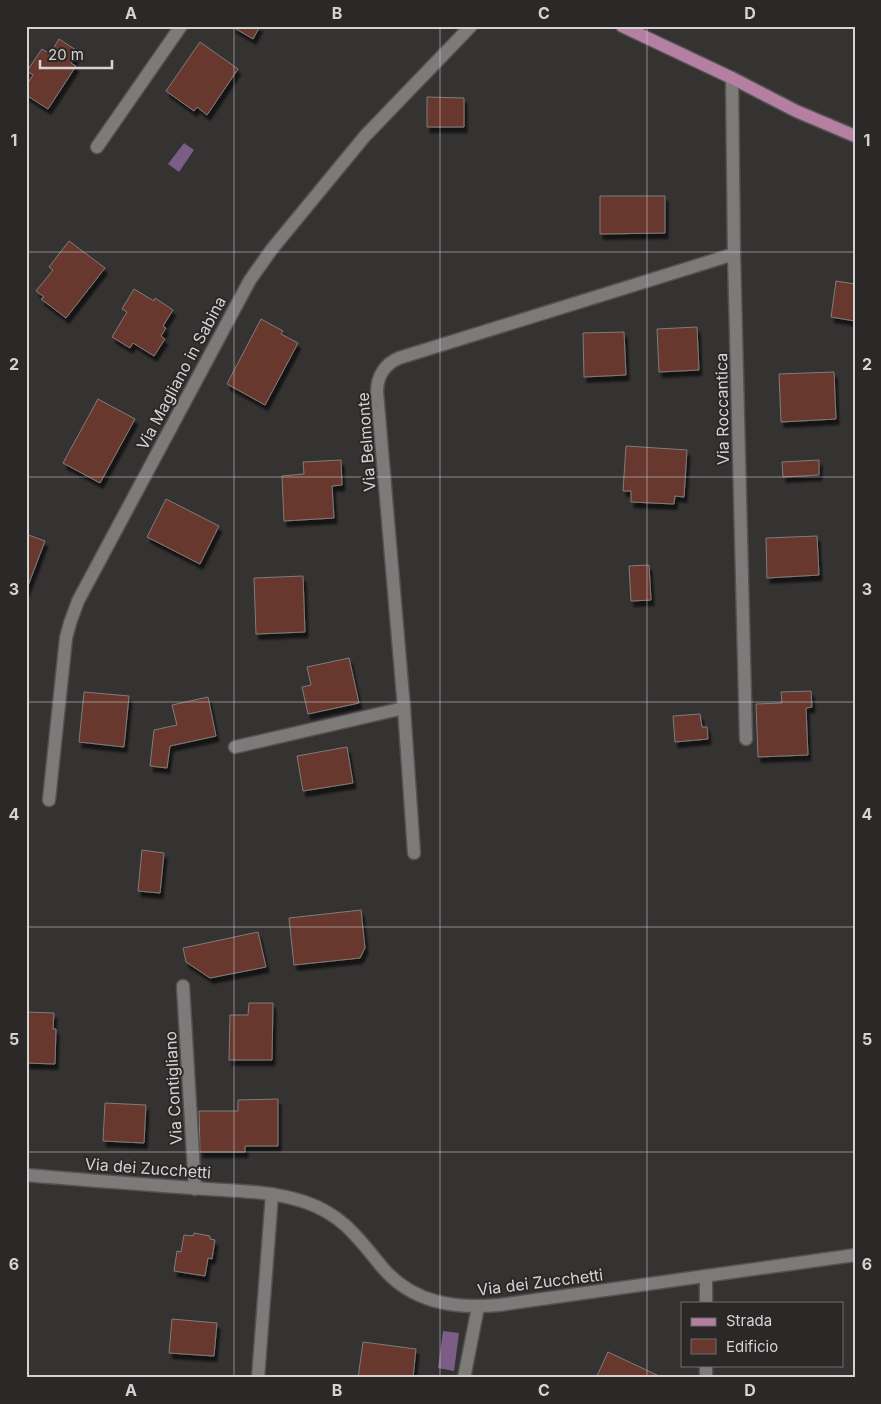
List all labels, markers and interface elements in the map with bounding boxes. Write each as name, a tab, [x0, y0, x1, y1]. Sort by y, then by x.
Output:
text: A	[125, 3, 137, 23]
text: B	[332, 3, 342, 23]
text: C	[538, 3, 550, 23]
text: D	[744, 3, 756, 23]
scale bar	[40, 38, 112, 70]
text: 20 m	[48, 45, 84, 64]
text: 1	[11, 130, 17, 150]
text: 1	[864, 130, 870, 150]
street label: Via Magliano in Sabina	[132, 293, 230, 453]
street label: Via Roccantica	[711, 353, 733, 465]
text: 2	[9, 354, 19, 374]
text: 2	[862, 354, 872, 374]
street label: Via Belmonte	[353, 392, 379, 492]
text: 3	[9, 579, 19, 599]
text: 3	[862, 579, 872, 599]
text: 4	[9, 804, 20, 824]
text: 4	[862, 804, 873, 824]
text: 5	[9, 1029, 19, 1049]
text: 5	[862, 1029, 872, 1049]
street label: Via Contigliano	[160, 1031, 186, 1145]
street label: Via dei Zucchetti	[84, 1154, 212, 1182]
text: 6	[9, 1254, 19, 1274]
text: 6	[862, 1254, 872, 1274]
street label: Via dei Zucchetti	[476, 1264, 604, 1300]
legend	[681, 1302, 844, 1366]
text: Strada	[726, 1311, 772, 1330]
text: Edificio	[726, 1337, 778, 1356]
text: A	[125, 1380, 137, 1400]
text: B	[332, 1380, 342, 1400]
text: C	[538, 1380, 550, 1400]
text: D	[744, 1380, 756, 1400]

